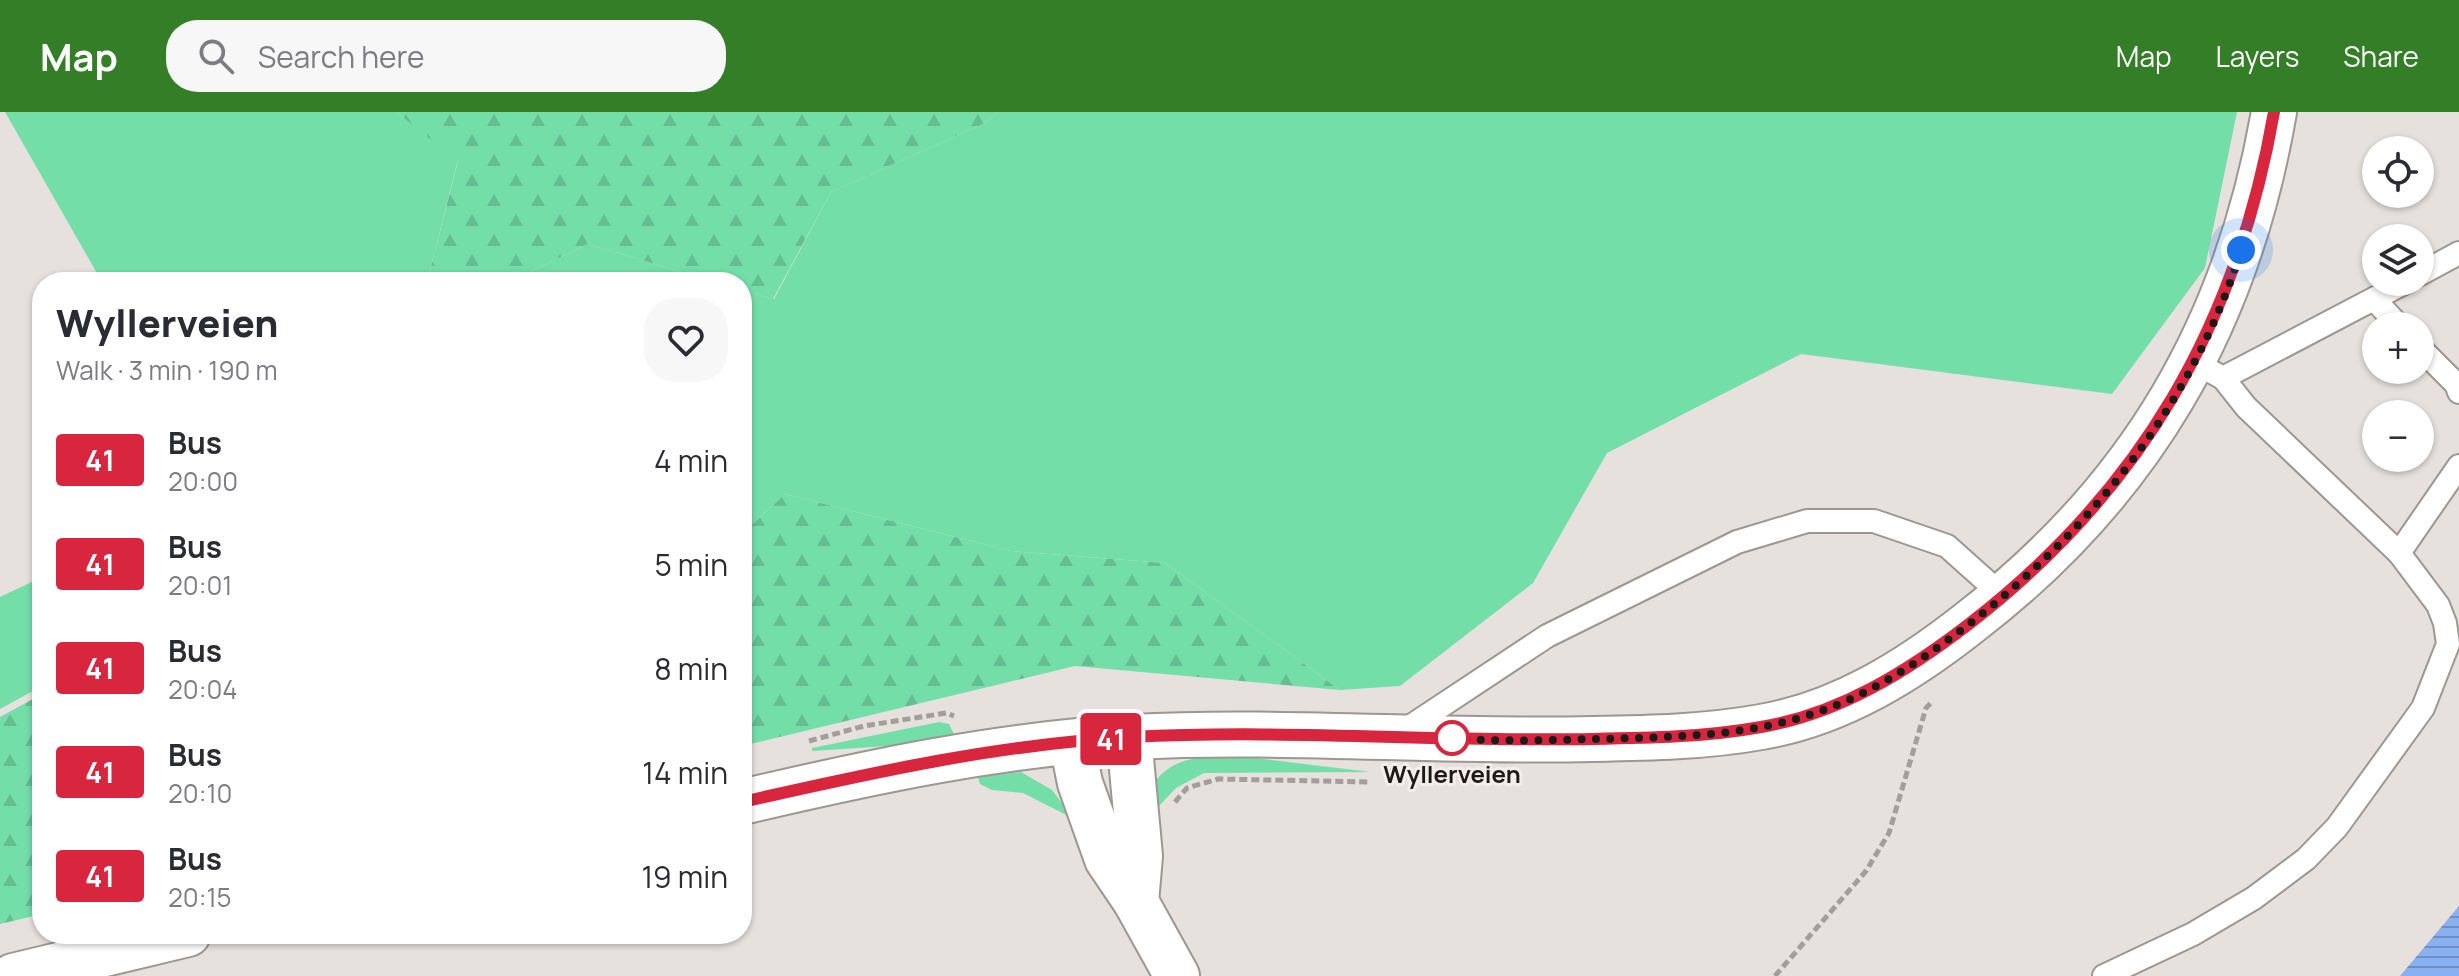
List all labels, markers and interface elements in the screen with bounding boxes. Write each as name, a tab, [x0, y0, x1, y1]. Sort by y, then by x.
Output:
search box	[166, 20, 726, 92]
text: Map	[40, 30, 118, 82]
icon: search	[194, 34, 238, 78]
text: Search here	[258, 36, 425, 77]
text: Map	[2116, 37, 2172, 75]
text: Layers	[2216, 37, 2299, 75]
text: Share	[2343, 37, 2419, 75]
map controls	[2362, 136, 2434, 472]
button: locate	[2362, 136, 2434, 208]
button: layers	[2362, 224, 2434, 296]
your location	[2221, 230, 2261, 270]
text: Wyllerveien	[56, 296, 278, 348]
button: heart	[644, 298, 728, 382]
button: +	[2362, 312, 2434, 384]
text: Walk · 3 min · 190 m	[56, 352, 278, 388]
button: −	[2362, 400, 2434, 472]
text: Bus	[168, 422, 222, 463]
text: 4 min	[654, 440, 728, 481]
text: 41	[85, 441, 115, 479]
text: 20:00	[168, 463, 238, 499]
text: Bus	[168, 526, 222, 567]
text: 5 min	[654, 544, 728, 585]
text: 41	[85, 545, 115, 583]
text: 20:01	[168, 567, 232, 603]
text: Bus	[168, 630, 222, 671]
text: 8 min	[654, 648, 728, 689]
text: 41	[85, 649, 115, 687]
text: 20:04	[168, 671, 238, 707]
line badge: 41	[1075, 713, 1147, 765]
text: 41	[1096, 720, 1126, 758]
marker: Wyllerveien	[1435, 721, 1469, 755]
text: Bus	[168, 734, 222, 775]
text: 14 min	[642, 752, 728, 793]
text: 41	[85, 753, 115, 791]
place label: Wyllerveien	[1383, 757, 1521, 790]
text: 20:10	[168, 775, 232, 811]
text: Bus	[168, 838, 222, 879]
text: 19 min	[641, 856, 728, 897]
text: 41	[85, 857, 115, 895]
text: 20:15	[168, 879, 232, 915]

